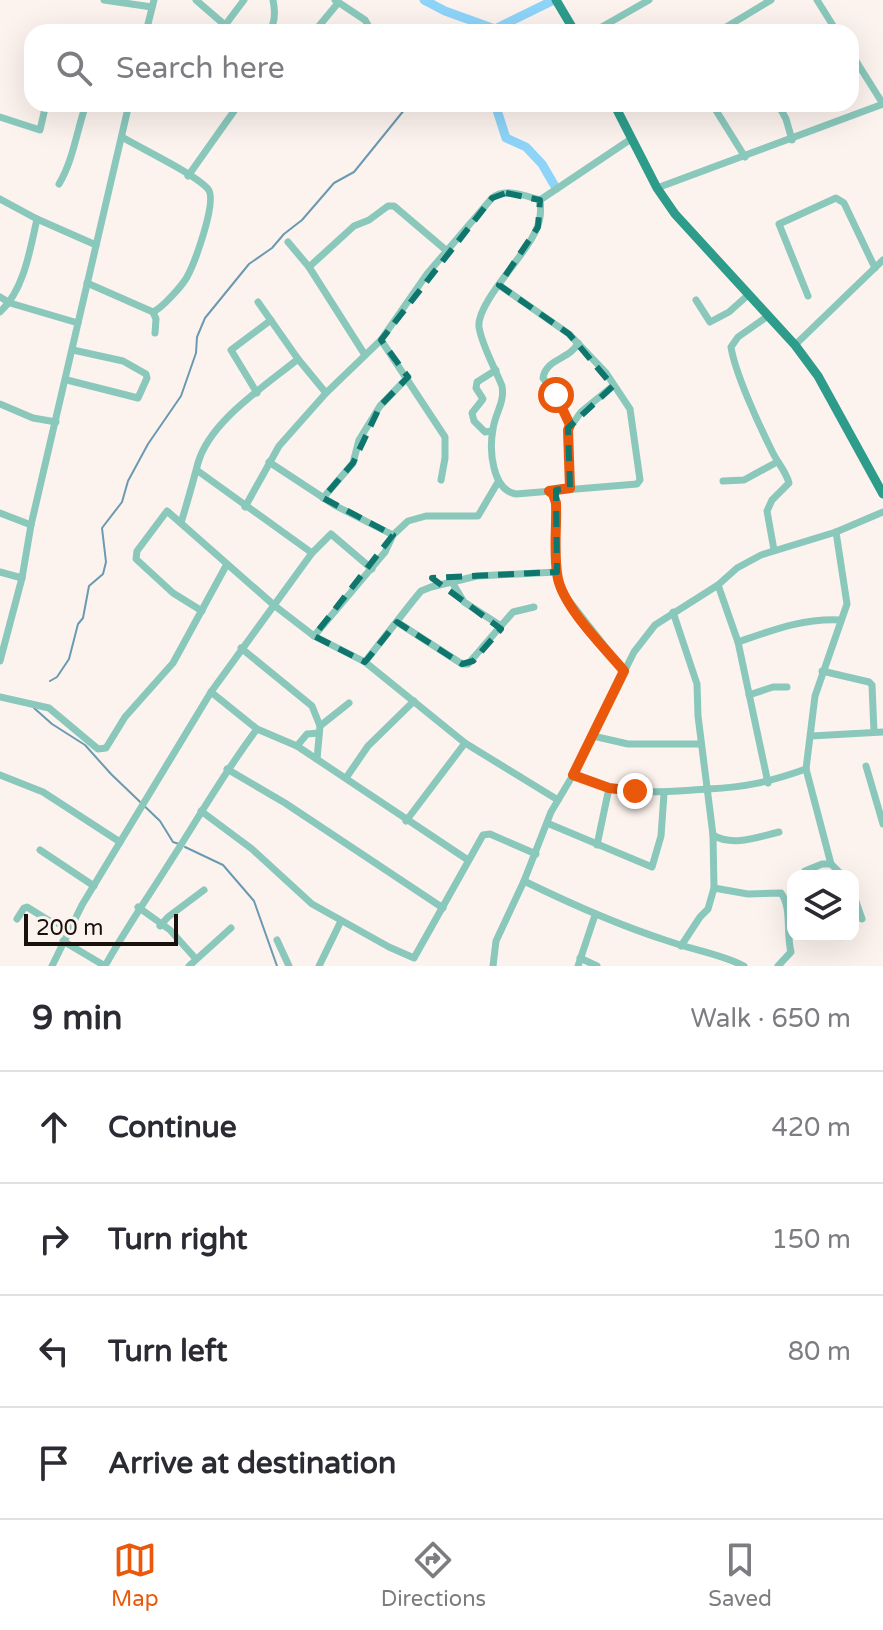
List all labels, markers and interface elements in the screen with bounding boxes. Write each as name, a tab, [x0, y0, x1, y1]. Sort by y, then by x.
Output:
search box	[24, 24, 859, 112]
icon: search	[52, 46, 96, 90]
text: Search here	[116, 50, 285, 87]
route start	[538, 377, 574, 413]
route end	[617, 773, 653, 809]
map controls	[787, 870, 859, 942]
button: layers	[787, 870, 859, 942]
scale bar	[24, 910, 178, 946]
text: 200 m	[36, 915, 103, 941]
text: 9 min	[32, 998, 123, 1039]
text: Walk · 650 m	[691, 1003, 851, 1034]
icon: ahead	[32, 1105, 76, 1149]
text: Continue	[108, 1109, 237, 1146]
text: 420 m	[771, 1112, 851, 1143]
icon: right	[32, 1217, 76, 1261]
text: Turn right	[108, 1221, 248, 1258]
text: 150 m	[771, 1224, 851, 1255]
icon: left	[32, 1329, 76, 1373]
text: Turn left	[108, 1333, 227, 1370]
text: 80 m	[788, 1336, 851, 1367]
icon: arrive	[32, 1441, 76, 1485]
text: Arrive at destination	[108, 1445, 396, 1482]
tab: Map	[111, 1538, 159, 1612]
tab: Directions	[381, 1538, 486, 1612]
tab: Saved	[708, 1538, 772, 1612]

